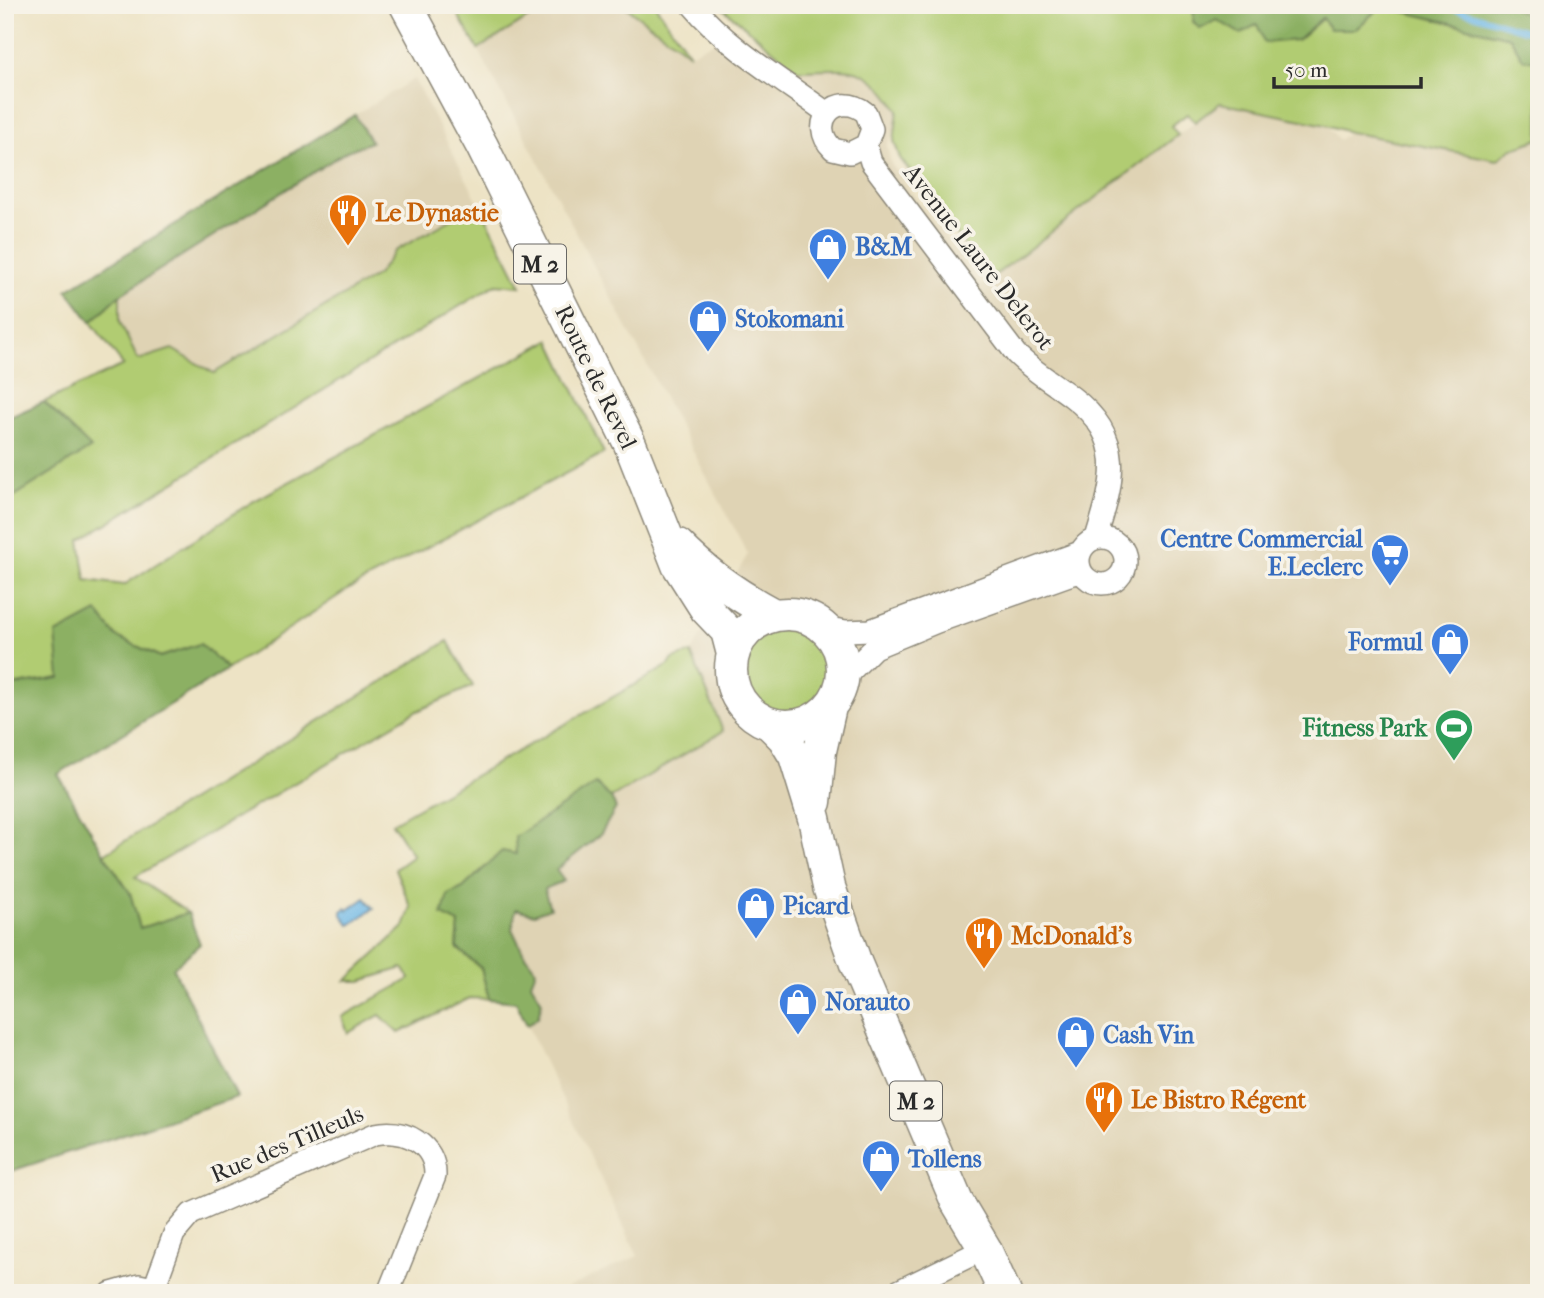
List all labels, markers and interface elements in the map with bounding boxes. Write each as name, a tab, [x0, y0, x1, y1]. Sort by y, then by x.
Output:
scale bar	[1274, 46, 1422, 90]
text: 50 m	[1285, 58, 1328, 82]
street label: Avenue Laure Delerot	[897, 158, 1060, 356]
restaurant icon: Le Dynastie	[327, 192, 369, 247]
place label: Le Dynastie	[375, 199, 499, 227]
shop icon: B&M	[807, 226, 849, 281]
place label: B&M	[855, 233, 912, 261]
road number: M 2	[514, 244, 566, 284]
shop icon: Stokomani	[687, 298, 729, 353]
street label: Route de Revel	[549, 300, 643, 454]
place label: Stokomani	[735, 305, 845, 333]
place label: Centre Commercial E.Leclerc	[1160, 525, 1363, 581]
supermarket icon: Centre Commercial E.Leclerc	[1369, 532, 1411, 587]
shop icon: Formul	[1429, 621, 1471, 676]
place label: Formul	[1347, 628, 1423, 656]
sports icon: Fitness Park	[1433, 707, 1475, 762]
place label: Fitness Park	[1301, 714, 1428, 742]
shop icon: Picard	[735, 885, 777, 940]
place label: Picard	[783, 892, 850, 920]
restaurant icon: McDonald's	[963, 915, 1005, 970]
place label: McDonald's	[1011, 922, 1132, 950]
shop icon: Norauto	[777, 981, 819, 1036]
place label: Norauto	[825, 988, 910, 1016]
shop icon: Cash Vin	[1055, 1014, 1097, 1069]
place label: Cash Vin	[1103, 1021, 1195, 1049]
restaurant icon: Le Bistro Régent	[1083, 1079, 1125, 1134]
road number: M 2	[890, 1082, 942, 1120]
place label: Le Bistro Régent	[1131, 1086, 1307, 1114]
street label: Rue des Tilleuls	[206, 1099, 368, 1189]
shop icon: Tollens	[860, 1138, 902, 1193]
place label: Tollens	[907, 1145, 982, 1173]

